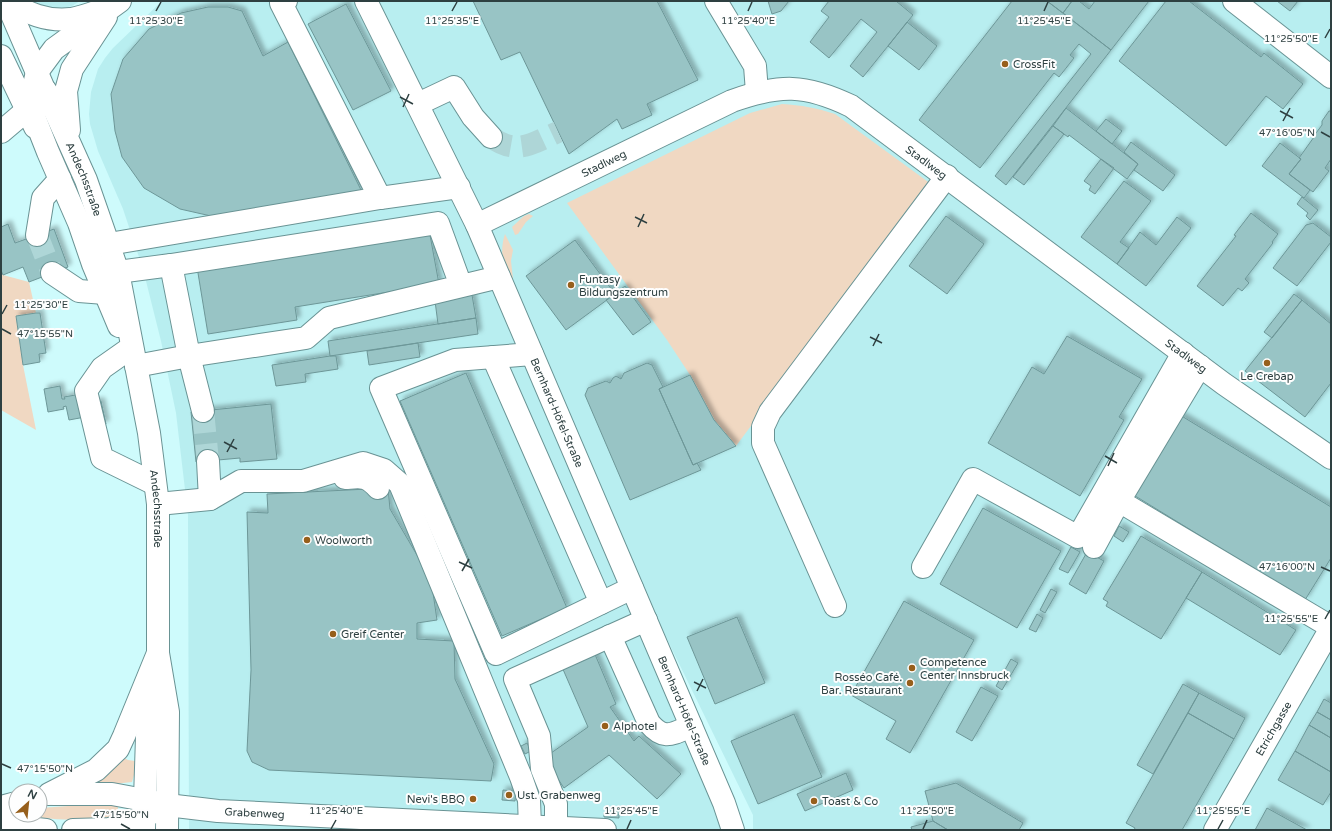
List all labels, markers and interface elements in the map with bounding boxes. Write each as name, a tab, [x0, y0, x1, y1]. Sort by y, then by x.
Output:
text: 11°25'30"E	[129, 15, 183, 27]
text: 11°25'35"E	[425, 15, 479, 27]
text: 11°25'40"E	[721, 15, 775, 27]
text: 11°25'45"E	[1017, 15, 1071, 27]
text: 11°25'50"E	[1264, 33, 1318, 45]
place label: CrossFit	[1013, 58, 1055, 71]
marker: CrossFit	[1000, 59, 1010, 69]
text: 47°16'05"N	[1259, 127, 1315, 139]
street label: Andechsstraße	[63, 140, 104, 218]
street label: Stadlweg	[903, 143, 949, 182]
street label: Stadlweg	[579, 147, 629, 180]
place label: Funtasy Bildungszentrum	[579, 273, 668, 299]
marker: Funtasy Bildungszentrum	[566, 280, 576, 290]
text: 11°25'30"E	[14, 299, 68, 311]
text: 47°15'55"N	[17, 328, 73, 340]
street label: Stadlweg	[1163, 337, 1209, 376]
street label: Bernhard-Höfel-Straße	[528, 356, 586, 470]
marker: Le Crebap	[1262, 358, 1272, 368]
place label: Le Crebap	[1240, 370, 1294, 383]
street label: Andechsstraße	[147, 469, 164, 548]
place label: Woolworth	[315, 534, 372, 547]
marker: Woolworth	[302, 535, 312, 545]
text: 47°16'00"N	[1259, 561, 1315, 573]
text: 11°25'55"E	[1264, 613, 1318, 625]
place label: Greif Center	[341, 628, 405, 641]
marker: Greif Center	[328, 629, 338, 639]
street label: Bernhard-Höfel-Straße	[655, 654, 713, 767]
place label: Competence Center Innsbruck	[920, 656, 1009, 682]
marker: Competence Center Innsbruck	[907, 663, 917, 673]
place label: Rosséo Café. Bar. Restaurant	[821, 671, 902, 697]
marker: Rosséo Café. Bar. Restaurant	[905, 678, 915, 688]
street label: Etrichgasse	[1253, 699, 1294, 758]
place label: Alphotel	[613, 720, 657, 733]
marker: Alphotel	[600, 721, 610, 731]
text: 47°15'50"N	[17, 763, 73, 775]
north arrow	[8, 783, 48, 823]
text: N	[25, 787, 39, 802]
place label: Ust. Grabenweg	[517, 789, 601, 802]
marker: Ust. Grabenweg	[504, 790, 514, 800]
place label: Nevi's BBQ	[407, 793, 465, 806]
marker: Nevi's BBQ	[468, 794, 478, 804]
place label: Toast & Co	[822, 795, 879, 808]
marker: Toast & Co	[809, 796, 819, 806]
street label: Grabenweg	[224, 805, 285, 821]
text: 11°25'40"E	[309, 805, 363, 817]
text: 11°25'45"E	[604, 805, 658, 817]
text: 11°25'50"E	[900, 805, 954, 817]
text: 11°25'55"E	[1196, 805, 1250, 817]
text: 47°15'50"N	[93, 809, 149, 821]

